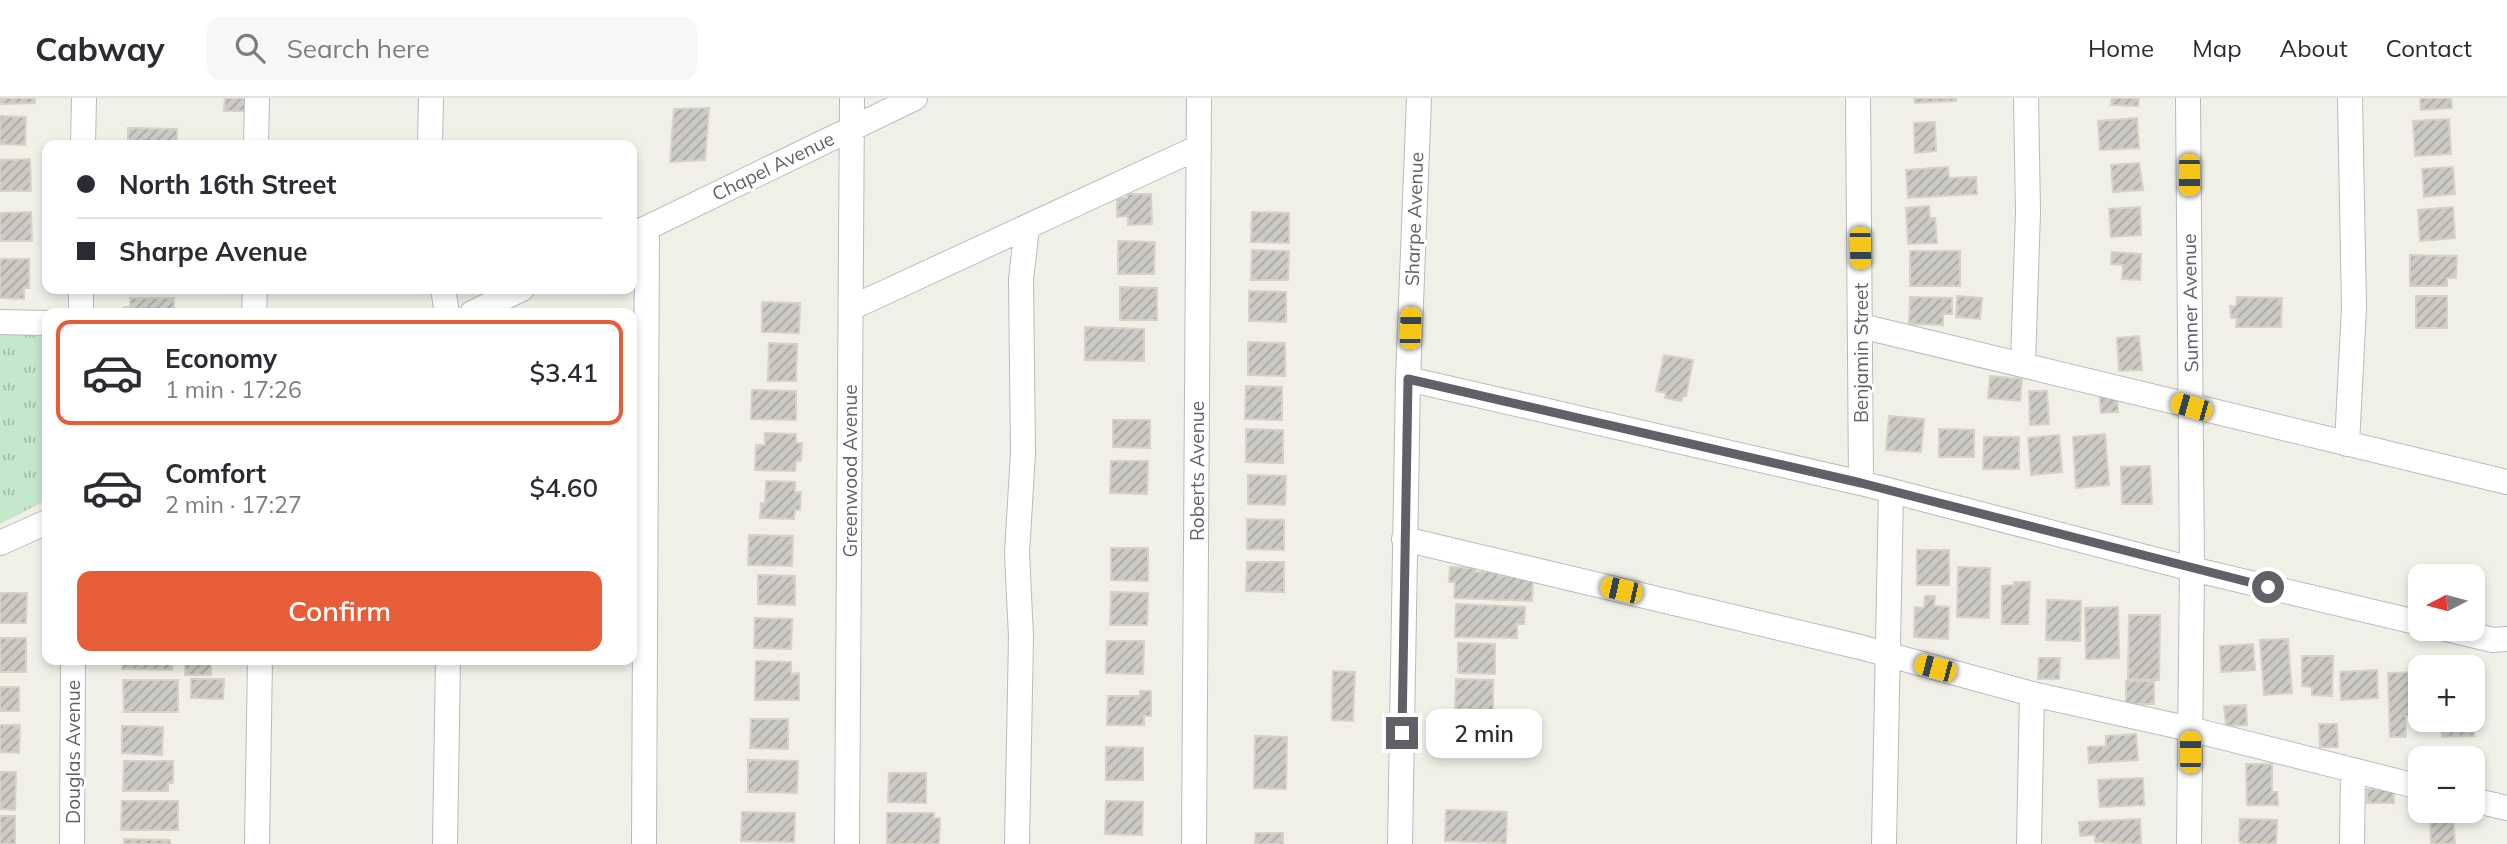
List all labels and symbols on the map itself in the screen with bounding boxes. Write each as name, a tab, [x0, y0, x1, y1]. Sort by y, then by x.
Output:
street label: Chapel Avenue	[708, 126, 838, 206]
street label: Sharpe Avenue	[1400, 152, 1428, 286]
car	[2179, 154, 2200, 196]
car	[1850, 227, 1871, 269]
street label: Sumner Avenue	[2177, 233, 2203, 373]
street label: Benjamin Street	[1849, 283, 1873, 423]
car	[1399, 307, 1422, 349]
street label: Greenwood Avenue	[838, 385, 862, 558]
car	[2168, 391, 2215, 423]
street label: Roberts Avenue	[1185, 401, 1209, 541]
north arrow	[2408, 564, 2485, 640]
route start	[2252, 571, 2284, 603]
car	[1599, 575, 1644, 605]
car	[1912, 652, 1959, 684]
street label: Douglas Avenue	[61, 680, 85, 824]
callout: 2 min	[1426, 708, 1542, 758]
route end	[1386, 717, 1418, 749]
car	[2180, 731, 2201, 773]

